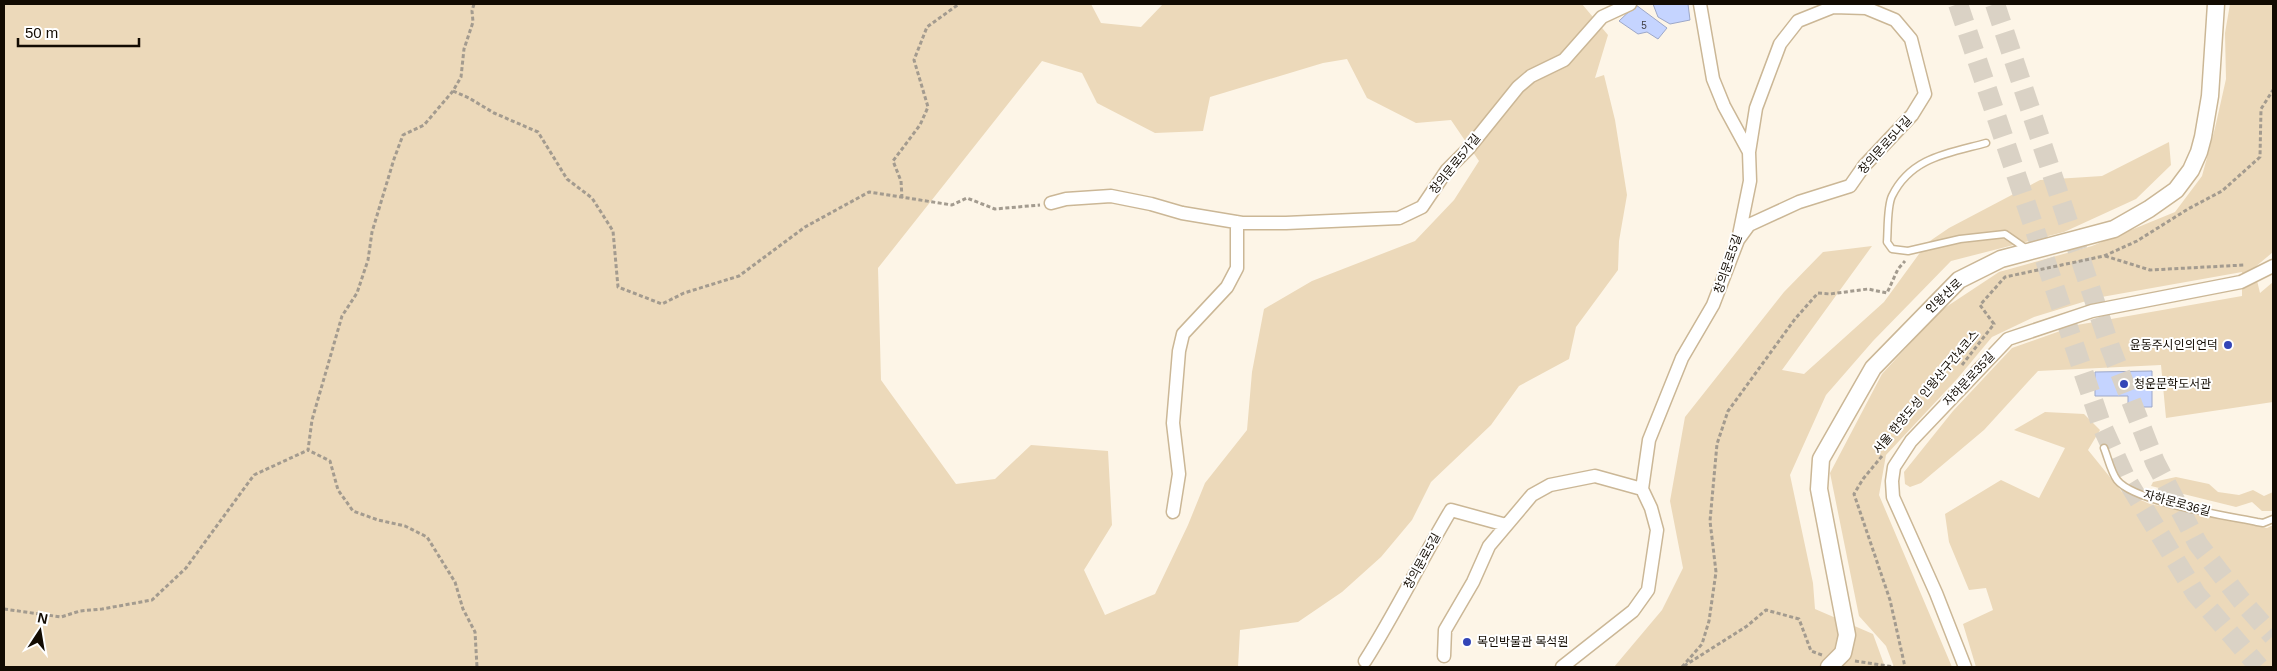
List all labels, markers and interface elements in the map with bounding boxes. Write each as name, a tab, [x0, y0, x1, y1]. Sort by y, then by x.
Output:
scale bar	[18, 15, 139, 47]
house number: 5	[1641, 20, 1647, 31]
text: 50 m	[25, 24, 58, 41]
street label: 창의문로5나길	[1855, 113, 1915, 177]
street label: 창의문로5가길	[1427, 131, 1483, 197]
street label: 창의문로5길	[1711, 232, 1745, 296]
street label: 인왕산로	[1923, 276, 1965, 316]
street label: 서울 한양도성 인왕산구간4코스	[1870, 327, 1982, 457]
place label: 윤동주시인의언덕	[2130, 338, 2218, 352]
marker: 윤동주시인의언덕	[2222, 339, 2234, 351]
street label: 자하문로35길	[1941, 349, 1997, 409]
place label: 청운문학도서관	[2134, 377, 2211, 391]
marker: 청운문학도서관	[2118, 378, 2130, 390]
street label: 자하문로36길	[2142, 487, 2212, 519]
street label: 창의문로5길	[1401, 531, 1443, 591]
north arrow	[15, 606, 65, 656]
text: N	[36, 609, 49, 627]
place label: 목인박물관 목석원	[1477, 635, 1569, 649]
marker: 목인박물관 목석원	[1461, 636, 1473, 648]

